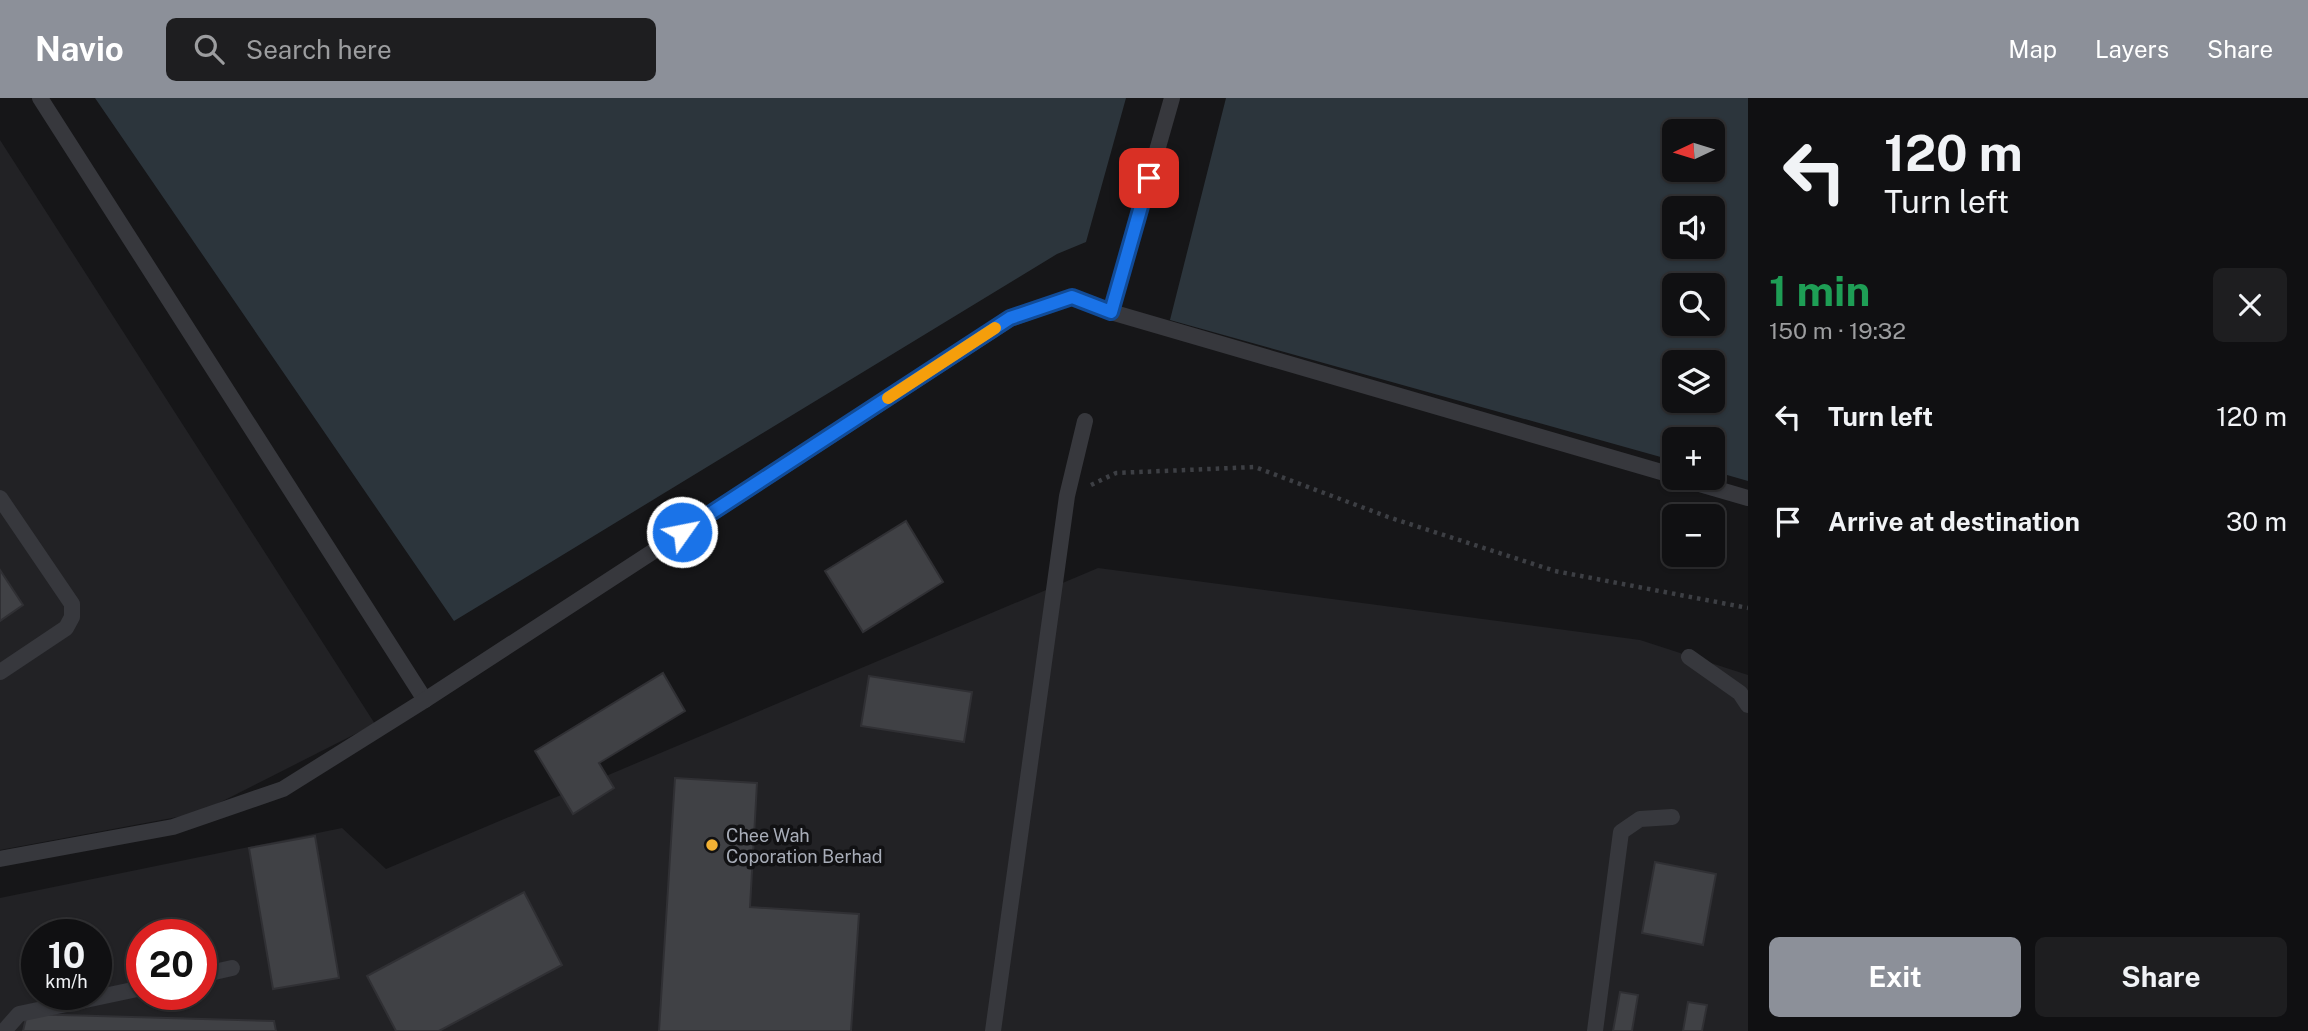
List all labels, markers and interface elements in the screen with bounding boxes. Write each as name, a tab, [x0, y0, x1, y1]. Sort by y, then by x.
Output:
search box	[166, 18, 656, 81]
text: Navio	[35, 30, 124, 68]
icon: search	[190, 30, 228, 68]
text: Search here	[246, 34, 392, 65]
text: Map	[2008, 35, 2057, 63]
text: Layers	[2095, 35, 2169, 63]
text: Share	[2207, 35, 2273, 63]
north arrow	[1662, 119, 1726, 182]
map controls	[1662, 119, 1725, 567]
text: 120 m	[1884, 124, 2023, 182]
icon: left	[1769, 126, 1860, 217]
pin	[1119, 148, 1179, 208]
icon: arrive	[1130, 159, 1168, 197]
text: Turn left	[1884, 183, 2009, 220]
button: sound	[1662, 196, 1725, 259]
text: 1 min	[1769, 266, 1870, 315]
button: close	[2213, 268, 2287, 342]
button: search	[1662, 273, 1725, 336]
text: 150 m · 19:32	[1769, 317, 1906, 344]
button: layers	[1662, 350, 1725, 413]
icon: left	[1769, 398, 1807, 436]
text: Turn left	[1828, 401, 1933, 432]
text: 120 m	[2216, 401, 2287, 432]
button: +	[1662, 427, 1725, 490]
position arrow	[645, 495, 719, 569]
icon: arrive	[1769, 503, 1807, 541]
button: −	[1662, 504, 1725, 567]
text: Arrive at destination	[1828, 506, 2080, 537]
text: 30 m	[2226, 506, 2287, 537]
place label: Chee Wah Coporation Berhad	[726, 825, 883, 867]
marker: Chee Wah Coporation Berhad	[704, 837, 720, 853]
speed limit sign: 20	[126, 919, 217, 1010]
text: 10	[48, 935, 85, 976]
button: Exit	[1769, 937, 2021, 1017]
button: Share	[2035, 937, 2287, 1017]
text: km/h	[45, 971, 88, 992]

